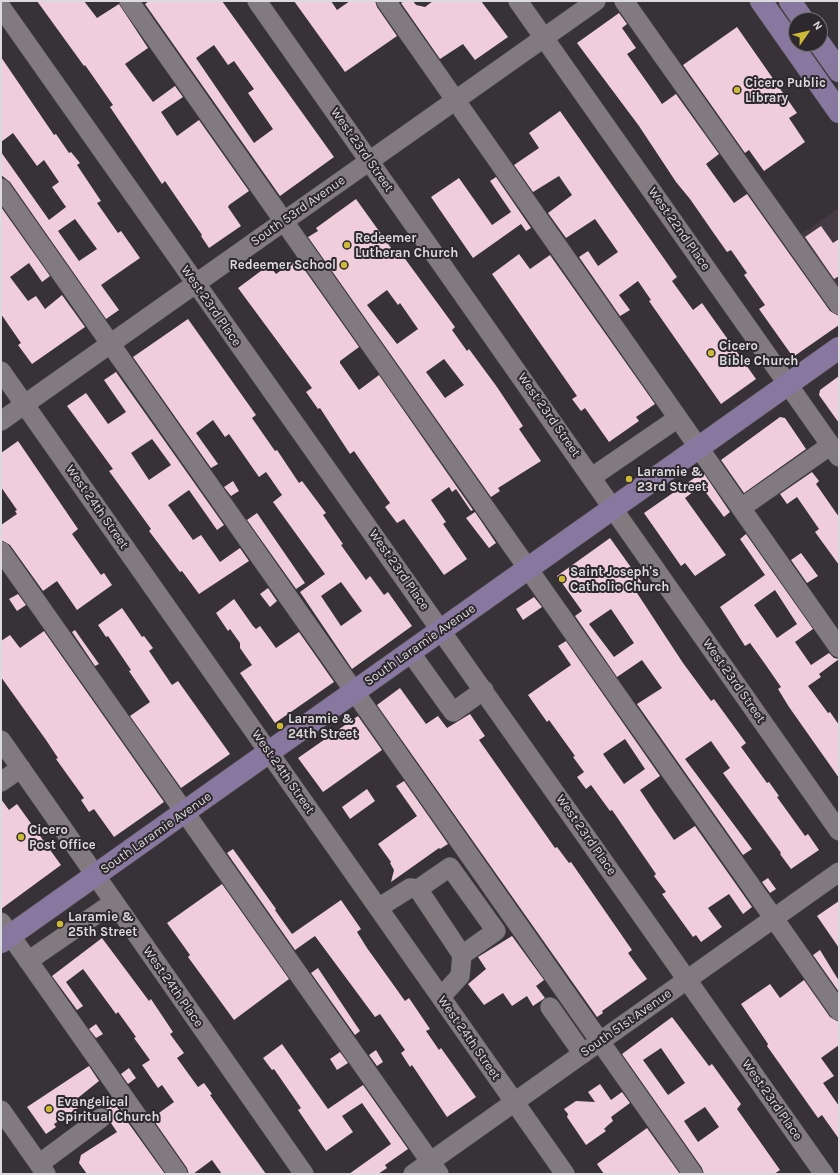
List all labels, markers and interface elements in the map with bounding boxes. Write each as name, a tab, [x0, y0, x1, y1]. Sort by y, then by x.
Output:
north arrow	[788, 12, 828, 52]
text: N	[810, 19, 825, 32]
place label: Cicero Public Library	[745, 75, 826, 106]
marker: Cicero Public Library	[732, 85, 742, 95]
street label: West 23rd Street	[327, 105, 397, 195]
street label: South 53rd Avenue	[248, 173, 348, 249]
street label: West 22nd Place	[645, 184, 713, 274]
place label: Redeemer Lutheran Church	[355, 230, 458, 261]
marker: Redeemer Lutheran Church	[342, 240, 352, 250]
place label: Redeemer School	[229, 257, 336, 273]
marker: Redeemer School	[339, 260, 349, 270]
street label: West 23rd Place	[177, 263, 245, 349]
place label: Cicero Bible Church	[719, 338, 798, 369]
marker: Cicero Bible Church	[706, 348, 716, 358]
street label: West 23rd Street	[514, 370, 584, 460]
street label: West 24th Street	[62, 462, 132, 552]
place label: Laramie & 23rd Street	[637, 464, 707, 495]
marker: Laramie & 23rd Street	[624, 474, 634, 484]
street label: West 23rd Place	[365, 527, 433, 613]
place label: Saint Joseph's Catholic Church	[570, 564, 669, 595]
marker: Saint Joseph's Catholic Church	[557, 574, 567, 584]
street label: South Laramie Avenue	[361, 601, 479, 689]
street label: West 23rd Street	[699, 636, 769, 726]
place label: Laramie & 24th Street	[288, 711, 358, 742]
marker: Laramie & 24th Street	[275, 721, 285, 731]
street label: West 24th Street	[248, 727, 318, 817]
street label: South Laramie Avenue	[97, 789, 215, 877]
street label: West 23rd Place	[552, 792, 620, 878]
place label: Cicero Post Office	[29, 822, 96, 853]
marker: Cicero Post Office	[16, 832, 26, 842]
place label: Laramie & 25th Street	[68, 909, 137, 940]
marker: Laramie & 25th Street	[55, 919, 65, 929]
street label: West 24th Place	[139, 944, 207, 1030]
street label: South 51st Avenue	[577, 986, 675, 1060]
street label: West 24th Street	[434, 993, 504, 1083]
street label: West 23rd Place	[738, 1057, 806, 1143]
place label: Evangelical Spiritual Church	[57, 1094, 160, 1125]
marker: Evangelical Spiritual Church	[44, 1104, 54, 1114]

